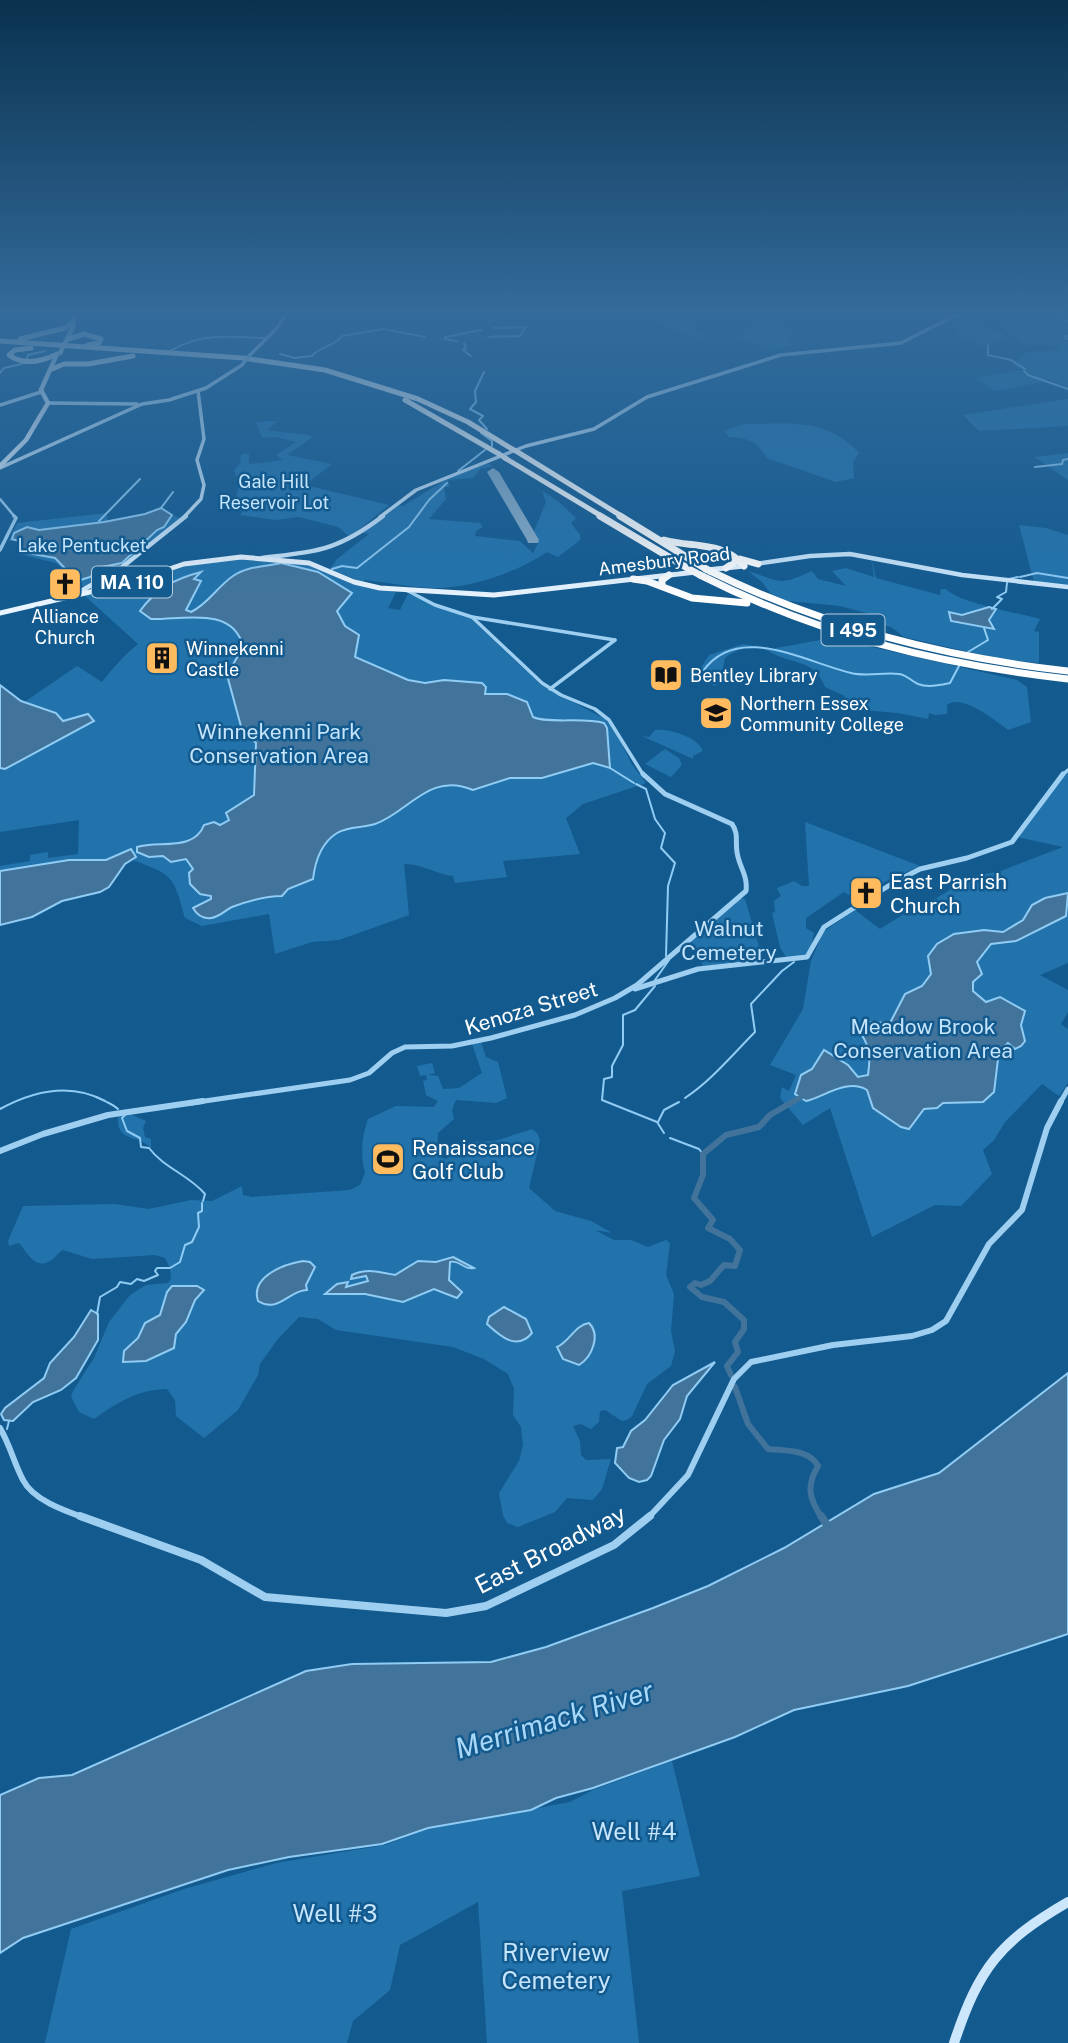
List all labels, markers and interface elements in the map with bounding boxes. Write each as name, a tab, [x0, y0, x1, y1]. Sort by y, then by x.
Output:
park label: Gale Hill Reservoir Lot	[219, 471, 329, 513]
park label: Lake Pentucket	[17, 535, 147, 556]
street label: Amesbury Road	[597, 542, 731, 580]
church icon: Alliance Church	[46, 565, 84, 603]
road number: MA 110	[92, 566, 172, 597]
place label: Alliance Church	[31, 606, 99, 648]
road number: I 495	[822, 614, 884, 646]
place label: Winnekenni Castle	[186, 638, 284, 680]
building icon: Winnekenni Castle	[143, 639, 181, 677]
library icon: Bentley Library	[647, 656, 685, 694]
place label: Bentley Library	[690, 665, 818, 686]
place label: Northern Essex Community College	[740, 693, 904, 735]
school or university icon: Northern Essex Community College	[697, 694, 735, 732]
park label: Winnekenni Park Conservation Area	[189, 719, 369, 768]
place label: East Parrish Church	[890, 869, 1007, 918]
church icon: East Parrish Church	[847, 874, 885, 912]
park label: Walnut Cemetery	[681, 916, 777, 965]
street label: Kenoza Street	[462, 976, 600, 1040]
park label: Meadow Brook Conservation Area	[833, 1014, 1013, 1063]
place label: Renaissance Golf Club	[412, 1135, 535, 1184]
sports icon: Renaissance Golf Club	[369, 1140, 407, 1178]
street label: East Broadway	[470, 1499, 630, 1599]
water label: Merrimack River	[451, 1673, 658, 1765]
park label: Well #4	[592, 1817, 676, 1845]
park label: Well #3	[292, 1899, 378, 1927]
park label: Riverview Cemetery	[501, 1938, 611, 1994]

